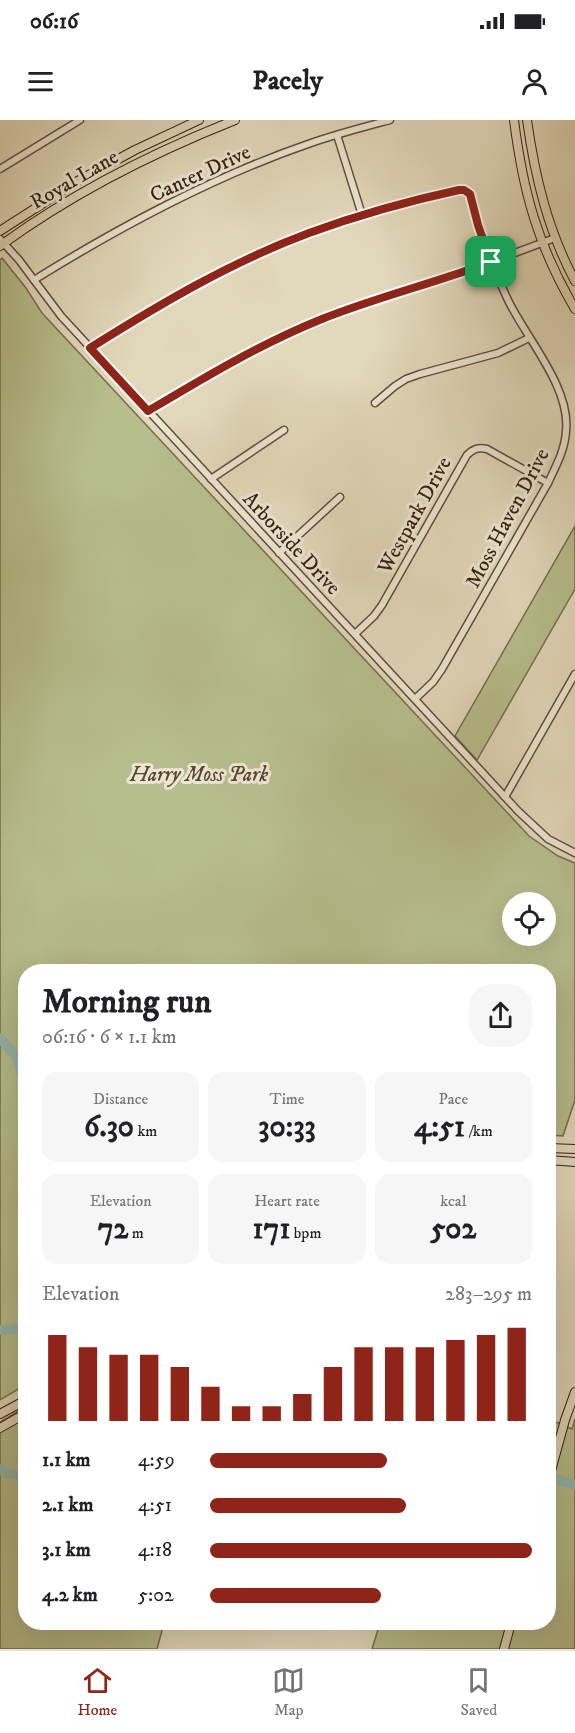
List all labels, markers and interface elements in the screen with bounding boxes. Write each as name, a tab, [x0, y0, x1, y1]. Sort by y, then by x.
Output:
text: 06:16	[30, 8, 78, 35]
text: Pacely	[252, 64, 323, 98]
icon: menu	[24, 65, 57, 98]
icon: person	[518, 65, 551, 98]
street label: Canter Drive	[146, 139, 255, 209]
street label: Royal Lane	[26, 144, 123, 215]
pin	[465, 236, 516, 287]
icon: arrive	[474, 245, 507, 278]
street label: Moss Haven Drive	[460, 444, 556, 593]
street label: Westpark Drive	[372, 452, 458, 579]
street label: Arborside Drive	[237, 487, 346, 601]
park label: Harry Moss Park	[129, 762, 269, 788]
map controls	[502, 892, 556, 946]
button: locate	[502, 892, 556, 946]
text: Morning run	[42, 982, 211, 1023]
button: share	[469, 984, 532, 1047]
text: 06:16 · 6 × 1.1 km	[42, 1025, 177, 1050]
text: Distance	[93, 1089, 148, 1109]
text: Time	[270, 1089, 304, 1109]
text: Pace	[439, 1089, 468, 1109]
text: 6.30	[84, 1109, 134, 1146]
text: 30:33	[258, 1109, 316, 1146]
text: 4:51	[414, 1109, 465, 1146]
text: km	[134, 1121, 157, 1141]
text: /km	[465, 1121, 493, 1141]
text: Elevation	[90, 1191, 152, 1211]
text: Heart rate	[254, 1191, 320, 1211]
text: kcal	[440, 1191, 466, 1211]
text: 72	[98, 1211, 128, 1248]
text: 171	[253, 1211, 290, 1248]
text: 502	[430, 1211, 476, 1248]
text: m	[128, 1223, 144, 1243]
text: bpm	[290, 1223, 321, 1243]
text: Elevation	[42, 1282, 119, 1307]
text: 283–295 m	[445, 1282, 532, 1307]
text: 1.1 km	[42, 1448, 91, 1473]
text: 4:59	[138, 1448, 175, 1473]
text: 2.1 km	[42, 1493, 93, 1518]
text: 4:51	[138, 1493, 172, 1518]
text: 3.1 km	[42, 1538, 91, 1563]
text: 4:18	[138, 1538, 172, 1563]
text: 4.2 km	[42, 1583, 98, 1608]
text: 5:02	[138, 1583, 174, 1608]
tab: Home	[78, 1664, 117, 1720]
tab: Map	[272, 1664, 305, 1720]
tab: Saved	[461, 1664, 497, 1720]

